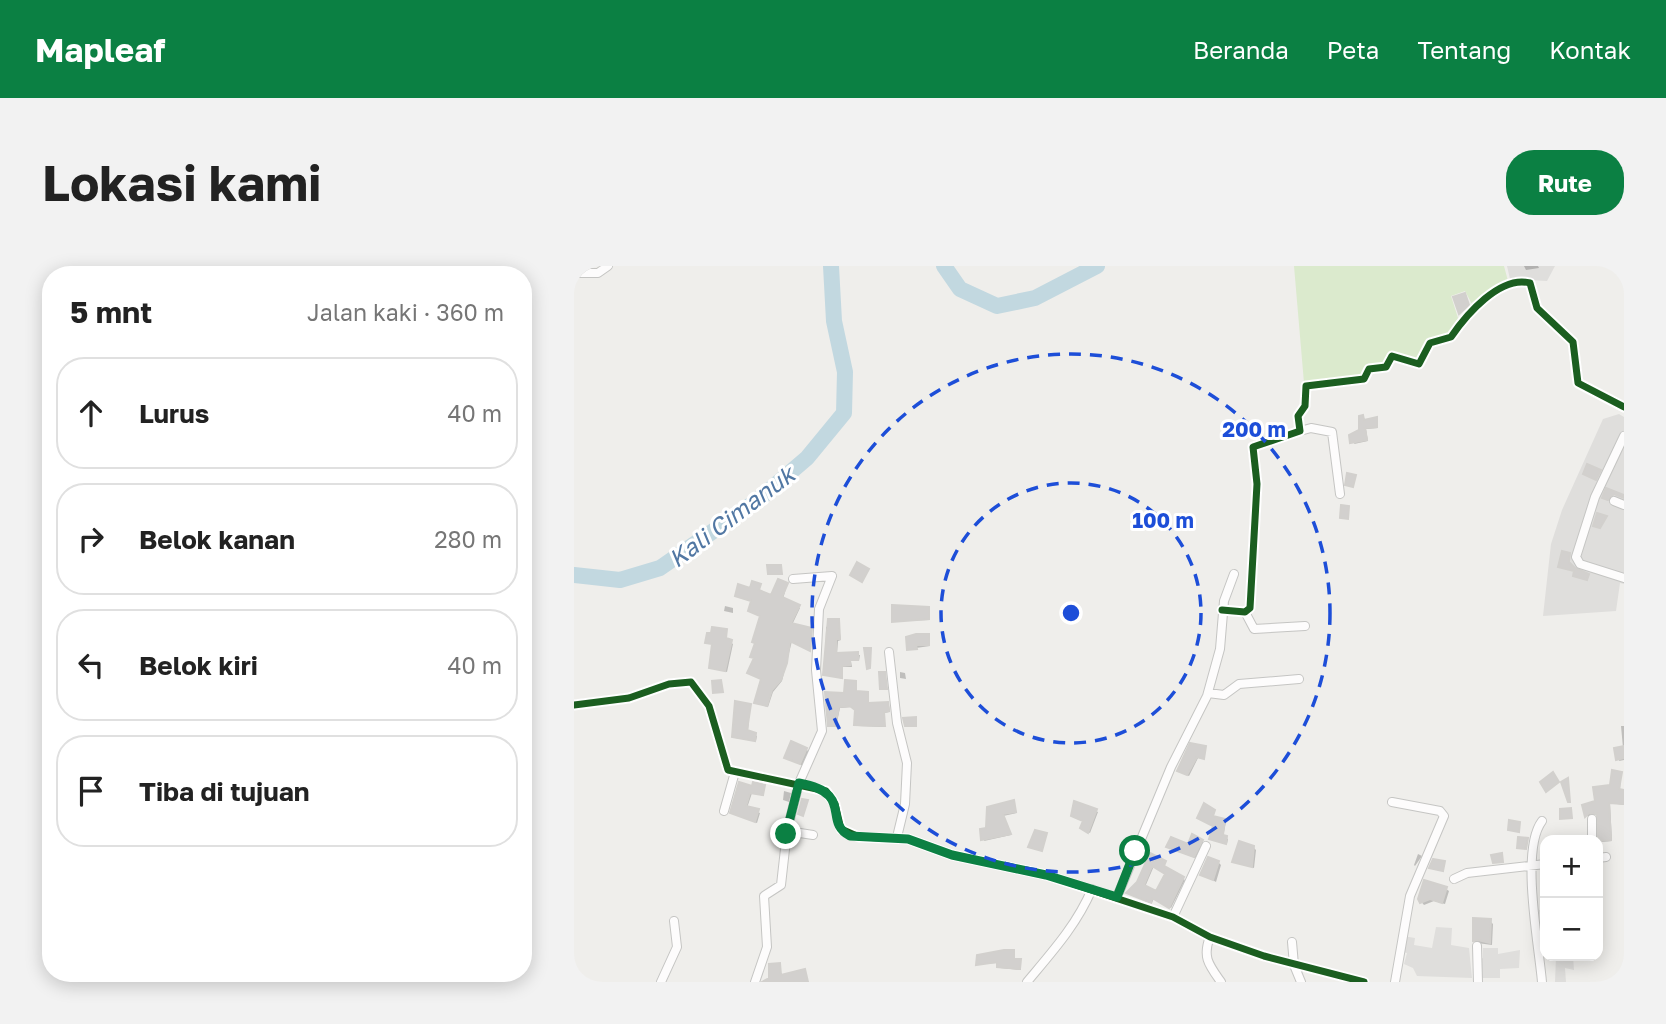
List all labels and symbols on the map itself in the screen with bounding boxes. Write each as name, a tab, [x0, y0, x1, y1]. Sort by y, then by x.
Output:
text: 200 m	[1222, 416, 1286, 442]
water label: Kali Cimanuk	[662, 458, 802, 573]
text: 100 m	[1132, 507, 1194, 533]
centre of rings	[1059, 601, 1083, 625]
route end	[770, 818, 801, 849]
route start	[1119, 835, 1150, 866]

